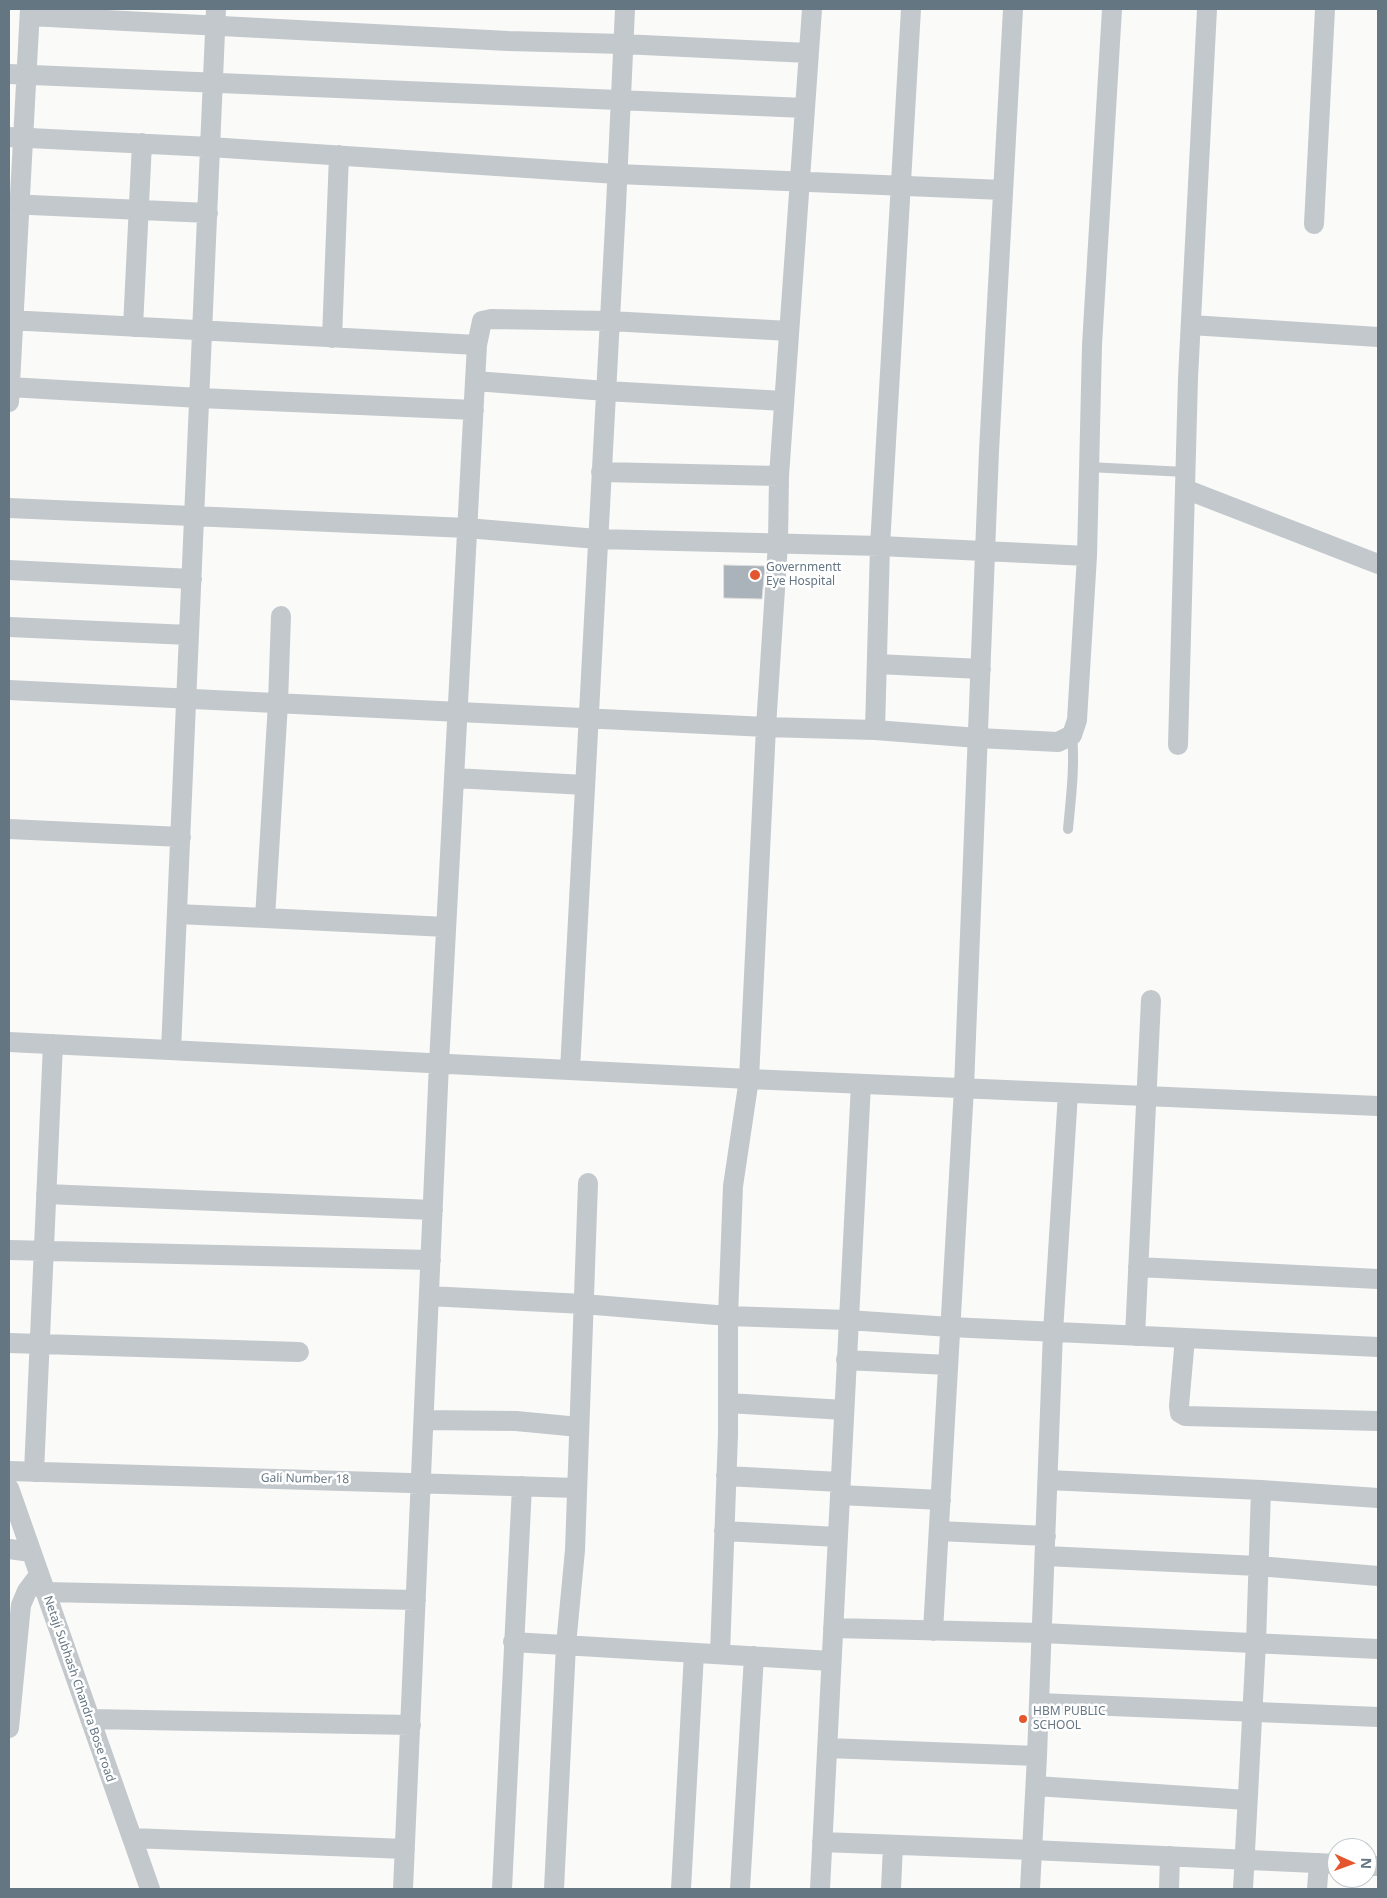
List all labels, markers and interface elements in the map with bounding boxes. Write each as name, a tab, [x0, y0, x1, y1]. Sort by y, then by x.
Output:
place label: Governmentt Eye Hospital	[766, 561, 841, 589]
marker: Governmentt Eye Hospital	[748, 568, 762, 582]
street label: Gali Number 18	[261, 1471, 349, 1487]
street label: Netaji Subhash Chandra Bose road	[40, 1594, 118, 1784]
place label: HBM PUBLIC SCHOOL	[1033, 1705, 1105, 1733]
marker: HBM PUBLIC SCHOOL	[1017, 1713, 1029, 1725]
north arrow	[1327, 1838, 1377, 1888]
text: N	[1357, 1857, 1376, 1870]

